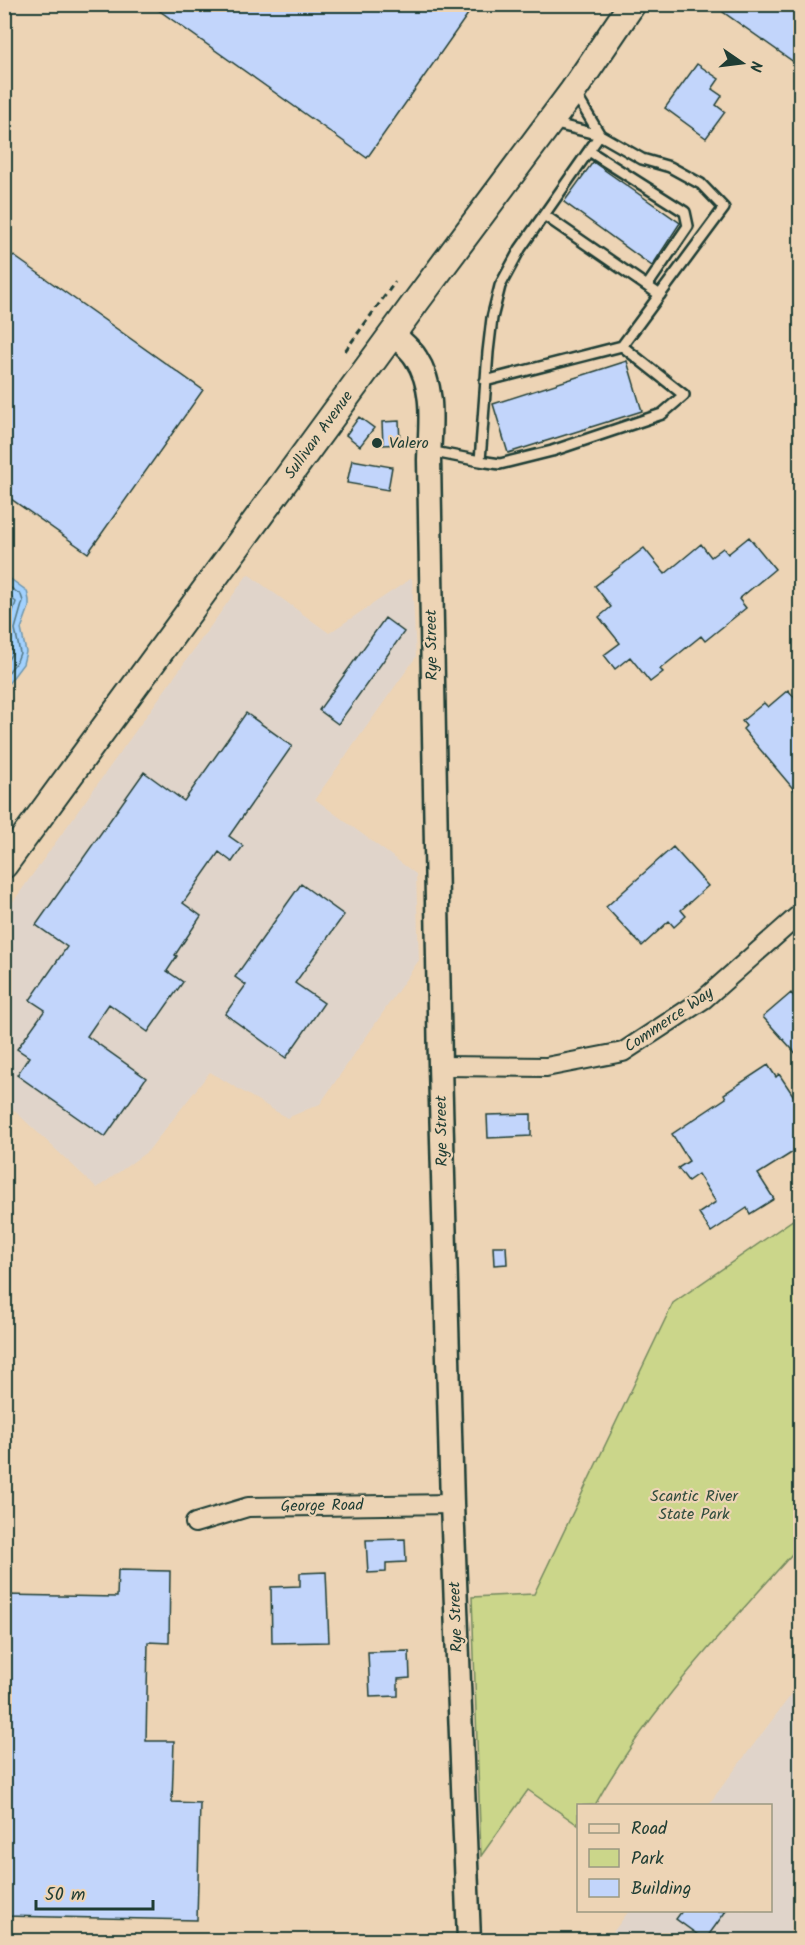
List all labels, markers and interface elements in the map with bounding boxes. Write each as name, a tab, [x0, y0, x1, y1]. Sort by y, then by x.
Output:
north arrow	[712, 33, 772, 93]
text: N	[742, 58, 768, 74]
street label: Sullivan Avenue	[278, 386, 360, 484]
place label: Valero	[389, 431, 429, 456]
marker: Valero	[370, 436, 384, 450]
street label: Rye Street	[419, 608, 445, 681]
street label: Commerce Way	[619, 981, 719, 1059]
street label: Rye Street	[429, 1094, 455, 1167]
park label: Scantic River State Park	[650, 1484, 739, 1527]
street label: George Road	[280, 1493, 365, 1519]
street label: Rye Street	[442, 1580, 470, 1653]
legend	[577, 1804, 772, 1912]
text: Road	[631, 1815, 668, 1844]
text: Park	[631, 1845, 664, 1874]
scale bar	[36, 1873, 153, 1911]
text: Building	[631, 1875, 691, 1904]
text: 50 m	[45, 1881, 85, 1910]

